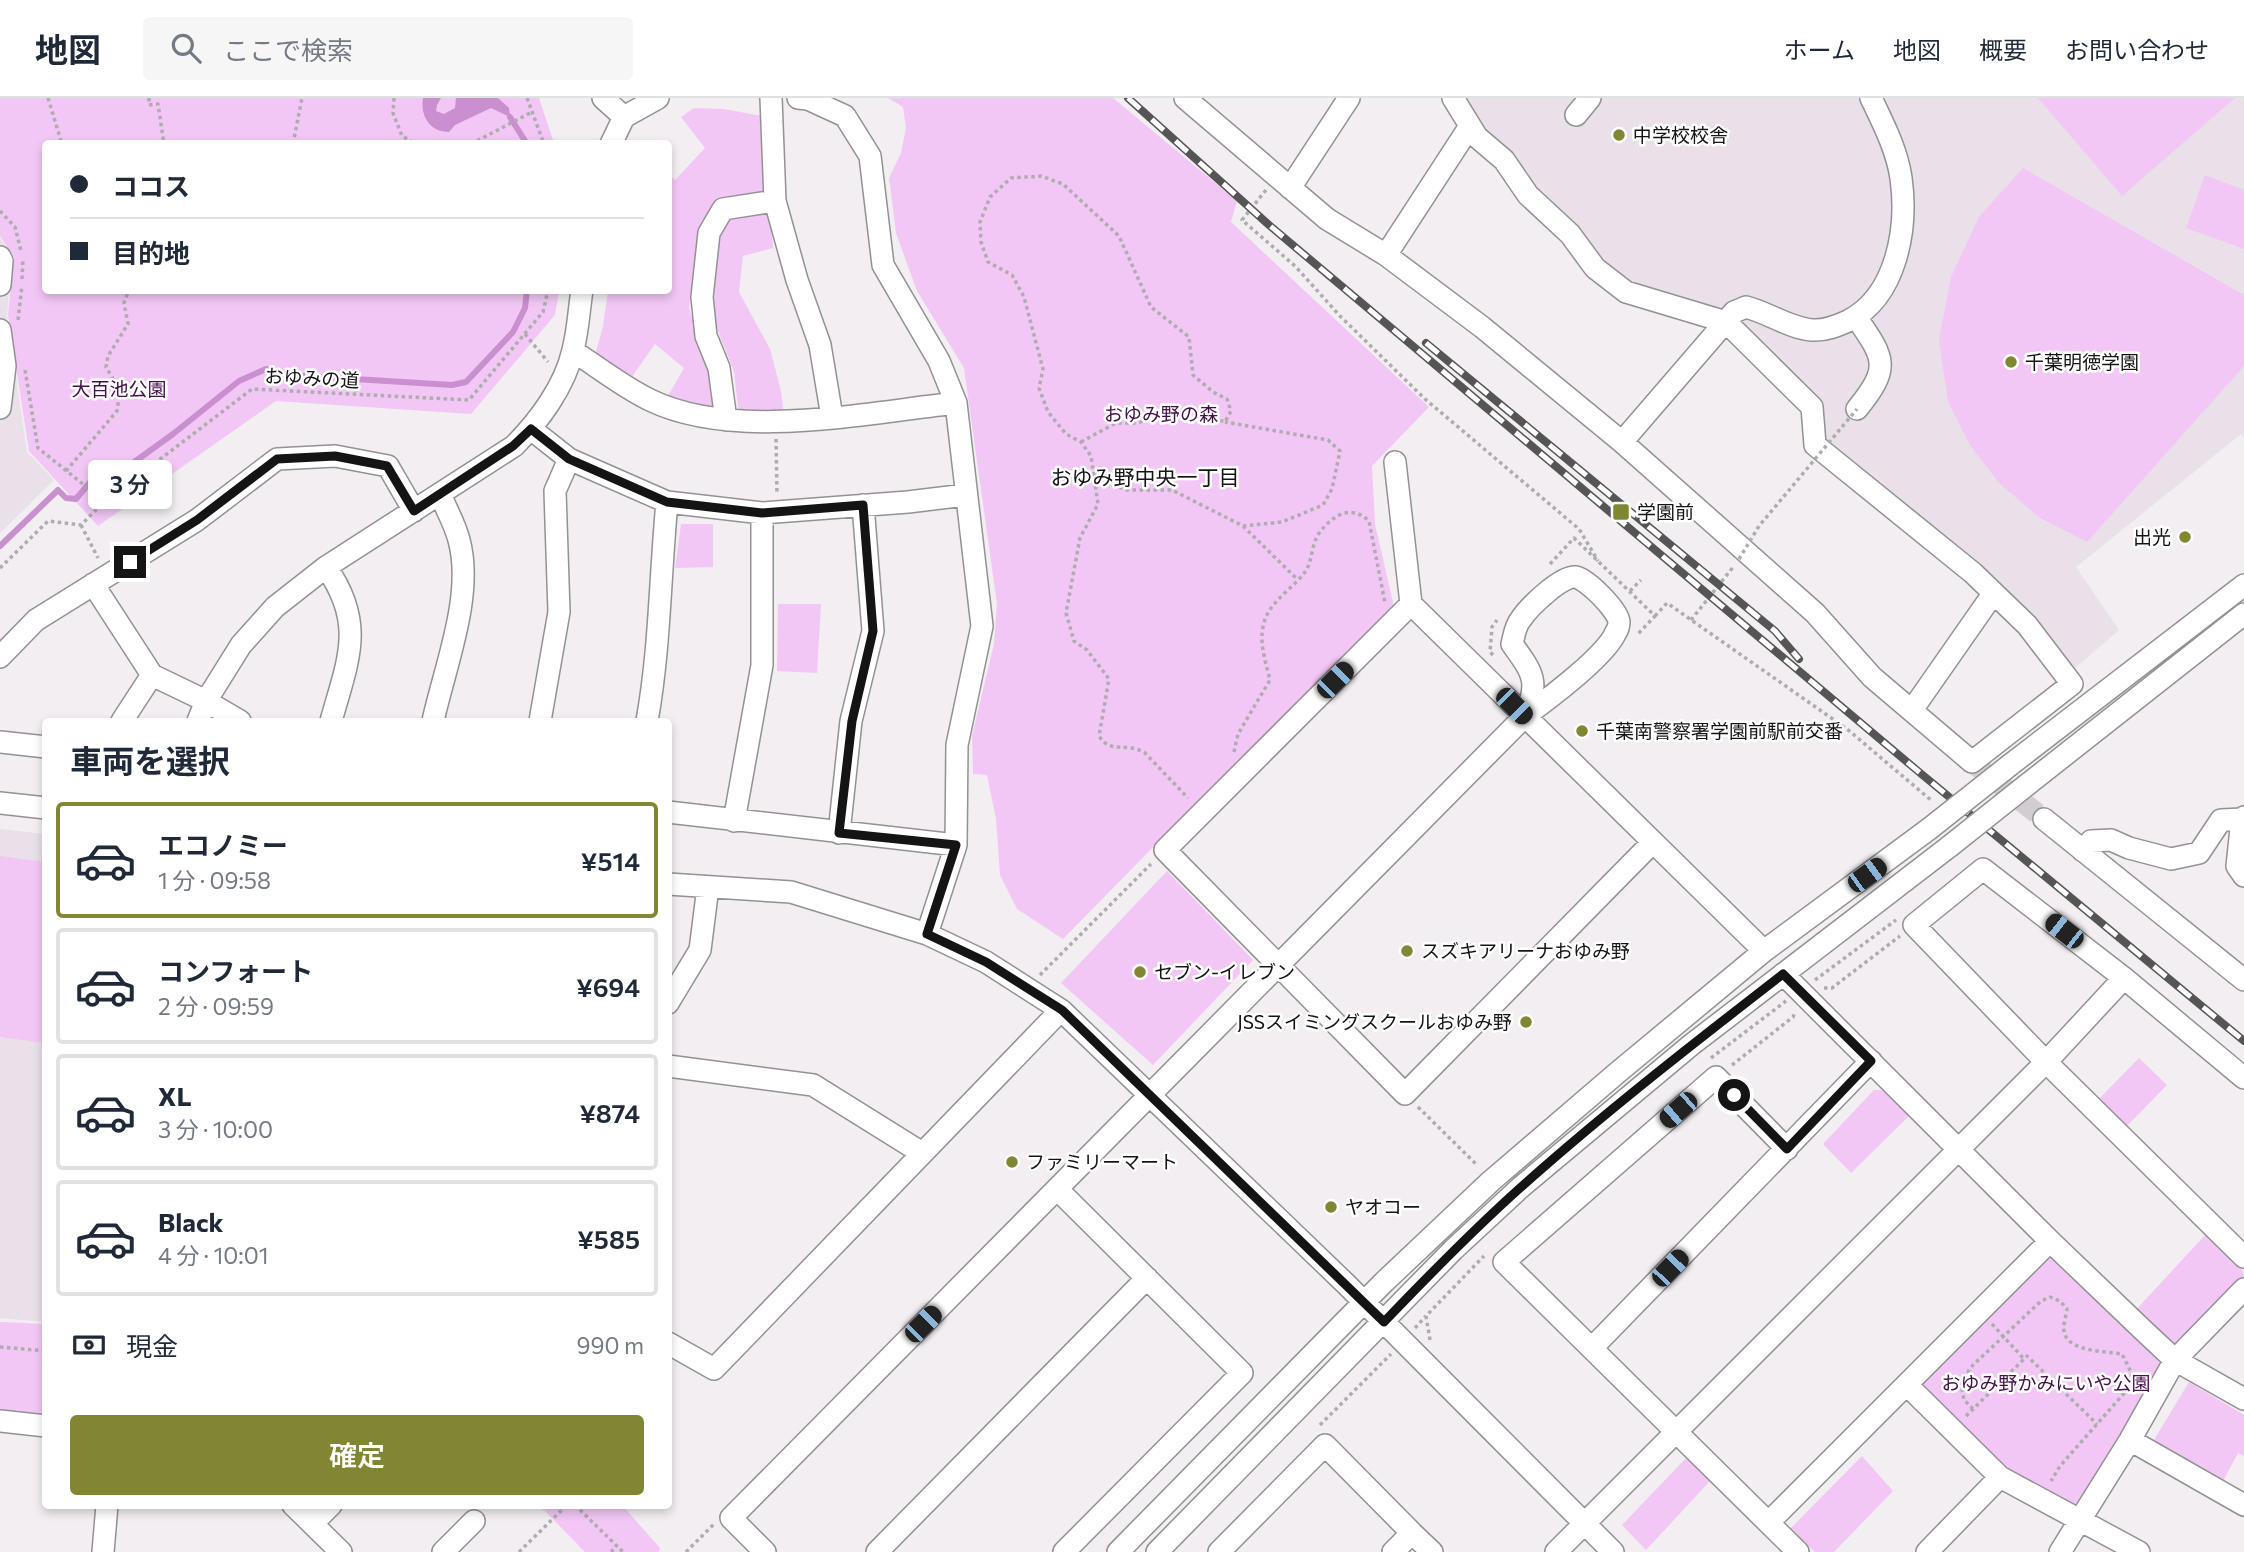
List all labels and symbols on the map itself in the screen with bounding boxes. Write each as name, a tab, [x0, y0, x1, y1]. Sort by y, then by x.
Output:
place label: 中学校校舎	[1633, 123, 1728, 146]
marker: 中学校校舎	[1611, 127, 1627, 143]
place label: 千葉明徳学園	[2025, 350, 2139, 373]
marker: 千葉明徳学園	[2003, 354, 2019, 370]
street label: おゆみの道	[264, 364, 360, 391]
park label: 大百池公園	[71, 377, 167, 400]
park label: おゆみ野の森	[1104, 402, 1218, 425]
callout: 3 分	[88, 461, 172, 510]
district label: おゆみ野中央一丁目	[1051, 464, 1240, 489]
place label: 学園前	[1637, 500, 1694, 523]
marker: 学園前	[1611, 502, 1631, 522]
place label: 出光	[2133, 525, 2171, 548]
marker: 出光	[2177, 529, 2193, 545]
route end	[114, 546, 146, 578]
car	[1313, 658, 1358, 702]
car	[1492, 684, 1537, 728]
place label: 千葉南警察署学園前駅前交番	[1596, 719, 1843, 742]
marker: 千葉南警察署学園前駅前交番	[1574, 723, 1590, 739]
car	[1844, 854, 1891, 896]
car	[2041, 910, 2088, 952]
place label: スズキアリーナおゆみ野	[1421, 939, 1630, 962]
marker: スズキアリーナおゆみ野	[1399, 943, 1415, 959]
place label: セブン-イレブン	[1154, 960, 1295, 983]
marker: セブン-イレブン	[1132, 964, 1148, 980]
place label: JSSスイミングスクールおゆみ野	[1237, 1010, 1512, 1033]
marker: JSSスイミングスクールおゆみ野	[1518, 1014, 1534, 1030]
route start	[1718, 1079, 1750, 1111]
car	[1656, 1088, 1701, 1132]
place label: ファミリーマート	[1026, 1150, 1178, 1173]
marker: ファミリーマート	[1004, 1154, 1020, 1170]
place label: ヤオコー	[1345, 1195, 1421, 1218]
marker: ヤオコー	[1323, 1199, 1339, 1215]
car	[1648, 1246, 1693, 1290]
car	[901, 1302, 946, 1346]
park label: おゆみ野かみにいや公園	[1941, 1371, 2151, 1394]

